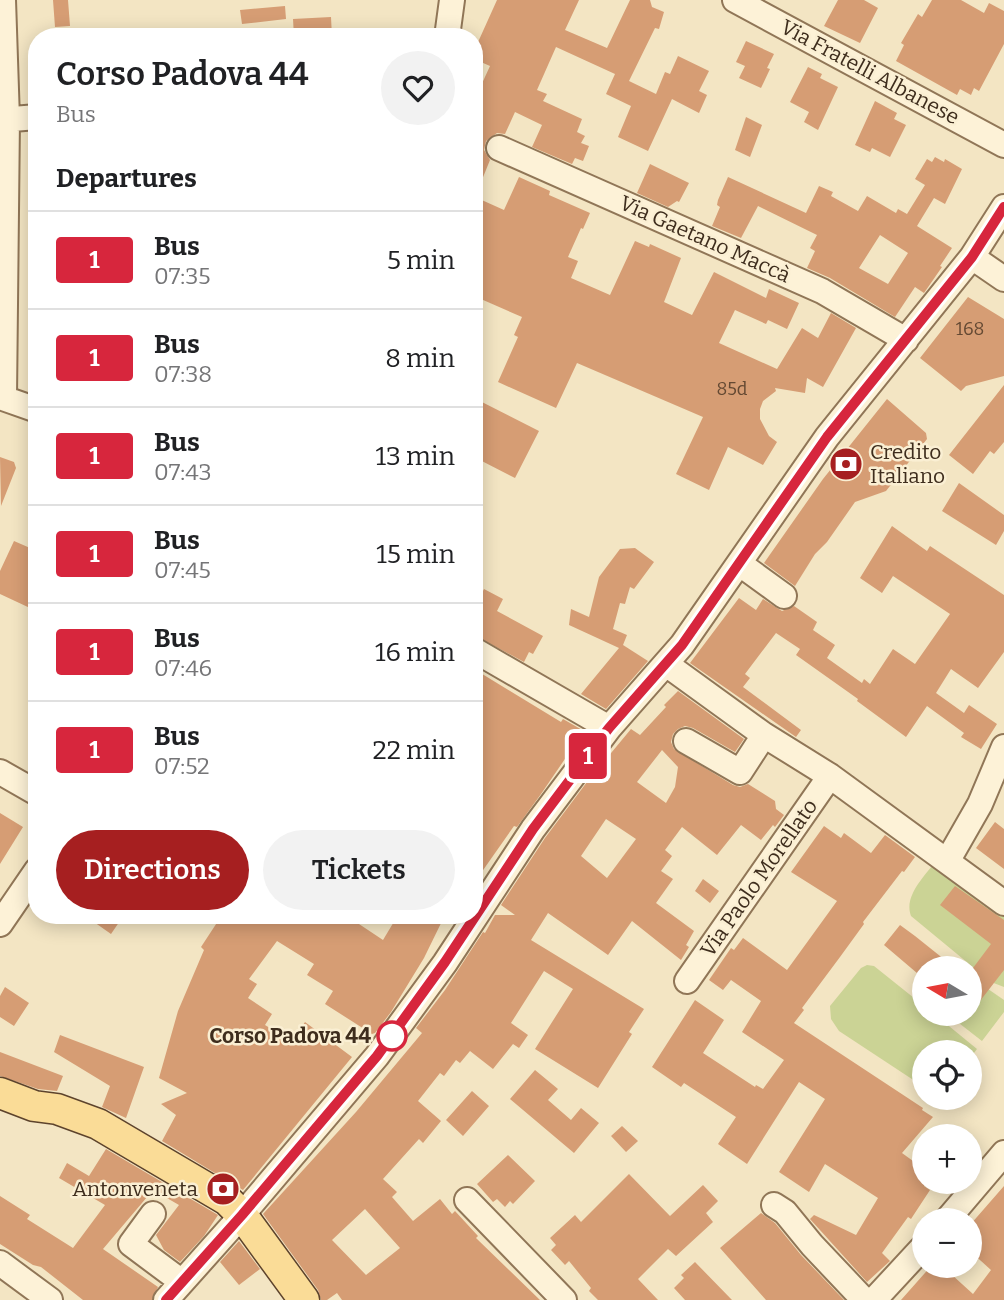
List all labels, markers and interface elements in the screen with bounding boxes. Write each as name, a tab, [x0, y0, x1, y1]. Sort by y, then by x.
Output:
street label: Via Fratelli Albanese	[776, 14, 964, 130]
button: heart	[381, 51, 455, 125]
text: Corso Padova 44	[56, 54, 309, 94]
text: Bus	[56, 100, 96, 128]
text: Departures	[56, 163, 197, 194]
street label: Via Gaetano Maccà	[616, 190, 795, 289]
text: Bus	[154, 231, 200, 262]
text: 5 min	[387, 245, 455, 276]
text: 1	[89, 246, 100, 274]
text: 07:35	[154, 262, 211, 290]
house number: 168	[956, 318, 984, 340]
text: Bus	[154, 329, 200, 360]
text: 8 min	[385, 343, 455, 374]
text: 1	[89, 344, 100, 372]
text: 07:38	[154, 360, 212, 388]
house number: 85d	[716, 378, 748, 400]
text: Bus	[154, 427, 200, 458]
place label: Credito Italiano	[870, 439, 945, 489]
text: 13 min	[375, 441, 455, 472]
text: 1	[89, 442, 100, 470]
bank icon: Credito Italiano	[827, 445, 865, 483]
text: 07:43	[154, 458, 212, 486]
text: Bus	[154, 525, 200, 556]
text: 15 min	[376, 539, 455, 570]
text: 1	[89, 540, 100, 568]
text: 07:45	[154, 556, 211, 584]
text: Bus	[154, 623, 200, 654]
text: 16 min	[375, 637, 455, 668]
text: 1	[89, 638, 100, 666]
text: 07:46	[154, 654, 212, 682]
text: Bus	[154, 721, 200, 752]
line badge: 1	[565, 733, 611, 779]
text: 22 min	[373, 735, 455, 766]
text: 1	[89, 736, 100, 764]
text: 1	[583, 742, 593, 770]
text: 07:52	[154, 752, 210, 780]
street label: Via Paolo Morellato	[695, 794, 823, 962]
button: Directions	[56, 830, 249, 910]
button: Tickets	[263, 830, 455, 910]
north arrow	[912, 956, 982, 1026]
map controls	[912, 956, 982, 1278]
marker: Corso Padova 44	[377, 1021, 407, 1051]
place label: Corso Padova 44	[209, 1023, 371, 1049]
button: locate	[912, 1040, 982, 1110]
button: +	[912, 1124, 982, 1194]
bank icon: Antonveneta	[204, 1170, 242, 1208]
place label: Antonveneta	[72, 1176, 199, 1202]
button: −	[912, 1208, 982, 1278]

